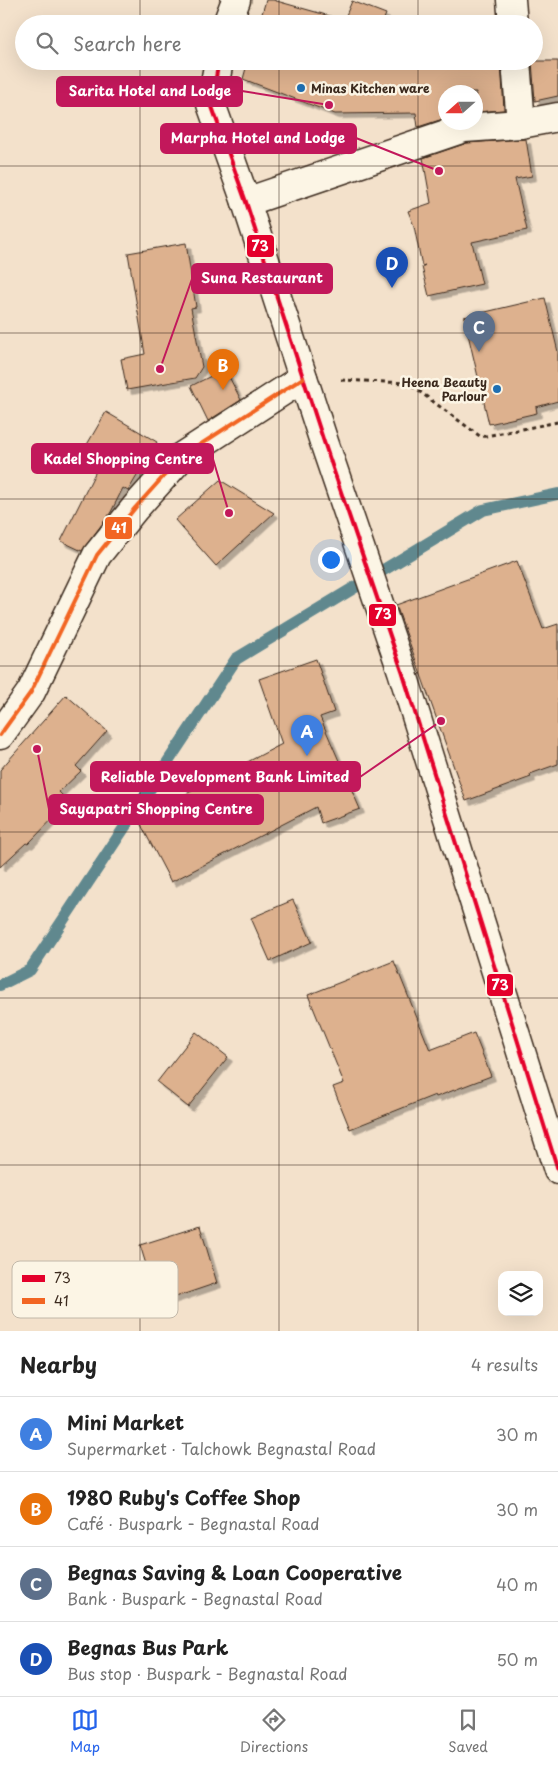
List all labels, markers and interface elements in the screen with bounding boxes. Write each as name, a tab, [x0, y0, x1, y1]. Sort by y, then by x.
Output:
search box	[15, 15, 543, 70]
icon: search	[33, 29, 61, 57]
text: Search here	[73, 29, 182, 57]
callout: Sarita Hotel and Lodge	[57, 77, 242, 106]
place label: Minas Kitchen ware	[311, 79, 430, 97]
text: Sarita Hotel and Lodge	[69, 80, 232, 101]
marker: Minas Kitchen ware	[295, 82, 307, 94]
north arrow	[438, 85, 483, 130]
callout: Marpha Hotel and Lodge	[161, 124, 356, 153]
text: Marpha Hotel and Lodge	[171, 127, 346, 148]
line badge: 73	[246, 234, 275, 258]
text: 73	[251, 235, 269, 256]
pin: D	[376, 247, 408, 288]
callout: Suna Restaurant	[192, 264, 332, 293]
text: Suna Restaurant	[201, 267, 323, 288]
pin: C	[463, 311, 495, 352]
pin: B	[207, 349, 239, 390]
place label: Heena Beauty Parlour	[401, 373, 488, 405]
marker: Heena Beauty Parlour	[491, 383, 503, 395]
callout: Kadel Shopping Centre	[32, 444, 213, 473]
text: Kadel Shopping Centre	[43, 448, 203, 469]
line badge: 41	[104, 516, 133, 540]
text: 41	[111, 517, 127, 538]
your location	[318, 547, 344, 573]
line badge: 73	[368, 603, 397, 627]
text: 73	[374, 603, 392, 624]
pin: A	[291, 715, 323, 756]
callout: Reliable Development Bank Limited	[91, 762, 360, 791]
text: Reliable Development Bank Limited	[101, 766, 350, 787]
callout: Sayapatri Shopping Centre	[49, 795, 263, 824]
text: Sayapatri Shopping Centre	[59, 798, 253, 819]
line badge: 73	[486, 973, 514, 997]
text: 73	[491, 974, 509, 995]
legend	[12, 1261, 178, 1318]
text: 73	[54, 1267, 71, 1288]
map controls	[498, 1271, 543, 1316]
button: layers	[498, 1271, 543, 1316]
text: 41	[54, 1290, 69, 1311]
text: Nearby	[20, 1348, 97, 1380]
text: 4 results	[471, 1352, 538, 1376]
text: Mini Market	[67, 1408, 184, 1436]
text: A	[30, 1422, 42, 1446]
text: 30 m	[496, 1422, 538, 1446]
text: Supermarket · Talchowk Begnastal Road	[67, 1436, 376, 1460]
text: 1980 Ruby's Coffee Shop	[67, 1483, 300, 1511]
text: B	[31, 1497, 41, 1521]
text: 30 m	[496, 1497, 538, 1521]
text: Café · Buspark - Begnastal Road	[67, 1511, 320, 1535]
text: Begnas Saving & Loan Cooperative	[67, 1558, 402, 1586]
text: C	[30, 1572, 42, 1596]
text: 40 m	[496, 1572, 538, 1596]
text: Bank · Buspark - Begnastal Road	[67, 1586, 323, 1610]
text: Begnas Bus Park	[67, 1633, 228, 1661]
text: D	[30, 1647, 42, 1671]
text: 50 m	[497, 1647, 538, 1671]
text: Bus stop · Buspark - Begnastal Road	[67, 1661, 348, 1685]
tab: Map	[70, 1706, 100, 1757]
tab: Directions	[240, 1706, 308, 1757]
tab: Saved	[448, 1706, 488, 1757]

